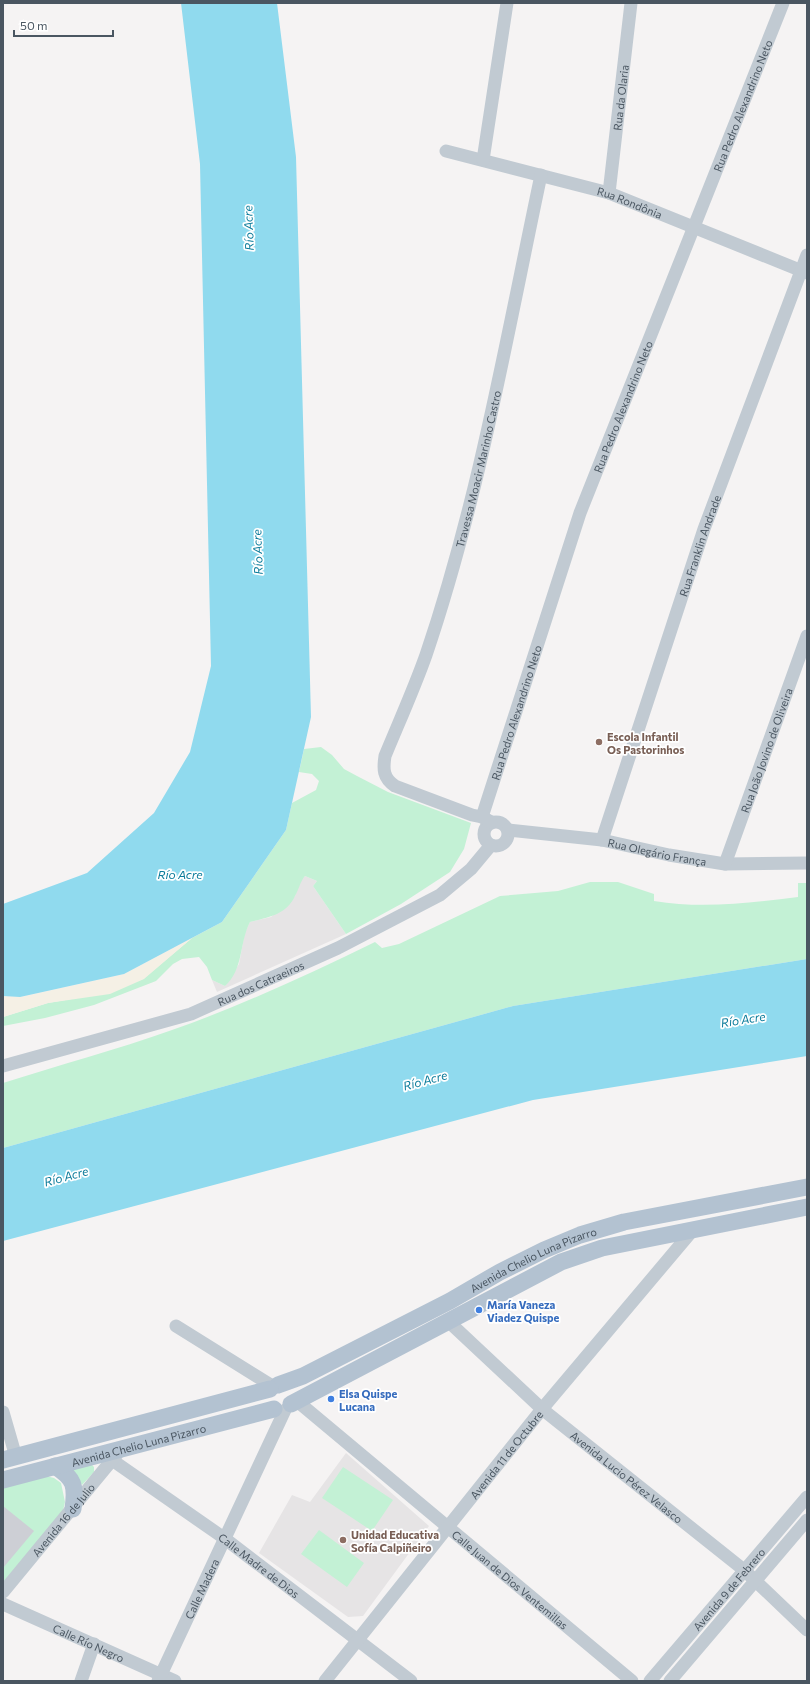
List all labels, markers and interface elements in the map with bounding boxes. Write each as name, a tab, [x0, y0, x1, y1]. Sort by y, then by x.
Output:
scale bar	[14, 12, 113, 38]
text: 50 m	[20, 18, 48, 32]
street label: Rua Pedro Alexandrino Neto	[710, 37, 774, 173]
street label: Rua da Olaria	[610, 64, 630, 131]
street label: Rua Rondônia	[596, 184, 664, 220]
water label: Río Acre	[240, 204, 256, 251]
street label: Rua Pedro Alexandrino Neto	[590, 338, 655, 474]
street label: Travessa Moacir Marinho Castro	[452, 389, 503, 549]
street label: Rua Franklin Andrade	[676, 493, 723, 598]
water label: Río Acre	[249, 528, 265, 575]
street label: Rua Pedro Alexandrino Neto	[488, 643, 544, 781]
street label: Rua João Jovino de Oliveira	[738, 686, 794, 814]
place label: Escola Infantil Os Pastorinhos	[607, 730, 684, 756]
marker: Escola Infantil Os Pastorinhos	[594, 737, 604, 747]
street label: Rua Olegário França	[607, 835, 707, 867]
water label: Río Acre	[157, 867, 203, 881]
street label: Rua dos Catraeiros	[215, 958, 306, 1008]
water label: Río Acre	[720, 1008, 767, 1029]
water label: Río Acre	[401, 1067, 449, 1093]
water label: Río Acre	[42, 1163, 90, 1189]
street label: Avenida Chelio Luna Pizarro	[468, 1224, 598, 1295]
place label: María Vaneza Viadez Quispe	[487, 1298, 560, 1324]
marker: María Vaneza Viadez Quispe	[474, 1305, 484, 1315]
place label: Elsa Quispe Lucana	[339, 1387, 398, 1413]
marker: Elsa Quispe Lucana	[326, 1394, 336, 1404]
street label: Avenida 11 de Octubre	[467, 1407, 545, 1501]
street label: Avenida Chelio Luna Pizarro	[70, 1421, 208, 1468]
street label: Avenida Lucio Pérez Velasco	[568, 1428, 686, 1526]
street label: Avenida 16 de Julio	[29, 1480, 97, 1559]
street label: Calle Juan de Dios Ventemillas	[450, 1527, 571, 1631]
place label: Unidad Educativa Sofía Calpiñeiro	[351, 1528, 439, 1554]
street label: Calle Madre de Dios	[216, 1530, 302, 1600]
marker: Unidad Educativa Sofía Calpiñeiro	[338, 1535, 348, 1545]
street label: Avenida 9 de Febrero	[690, 1545, 768, 1633]
street label: Calle Madera	[182, 1556, 221, 1621]
street label: Calle Río Negro	[51, 1621, 127, 1664]

